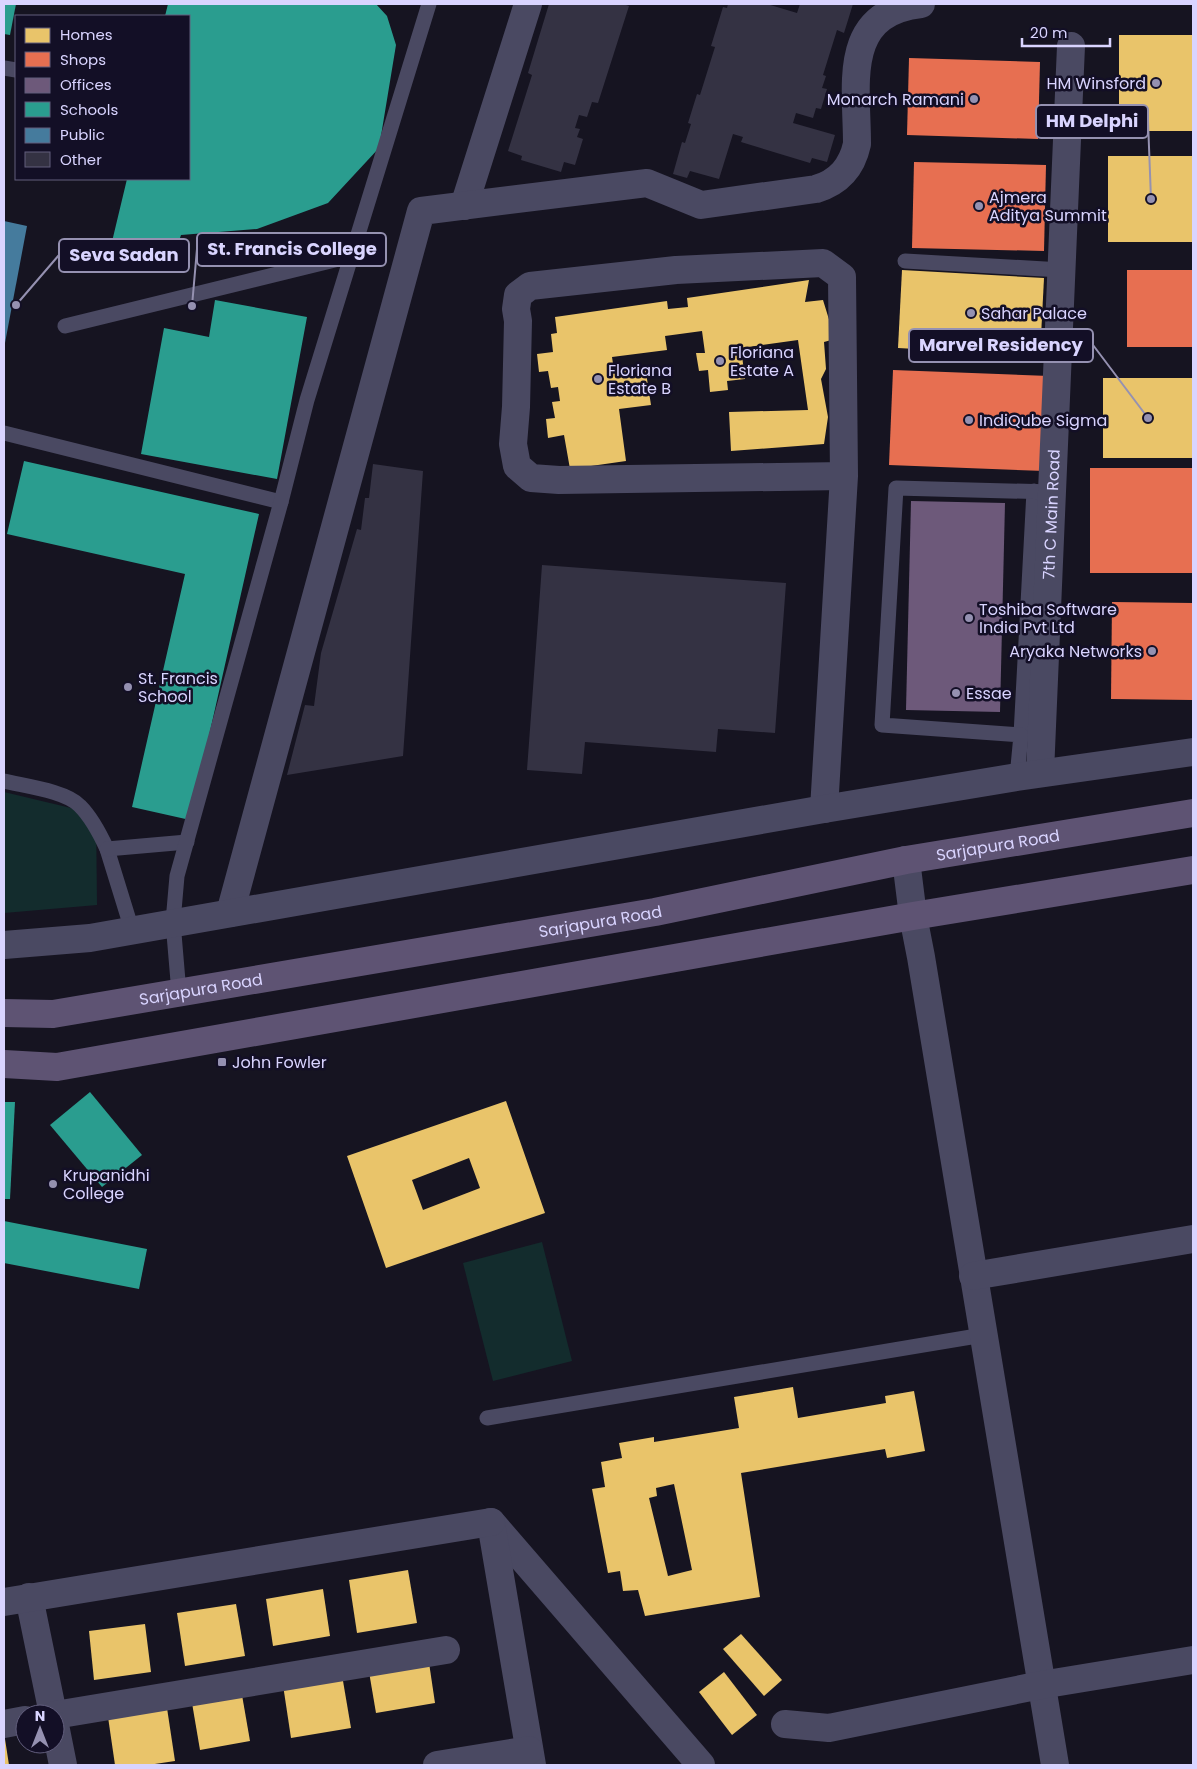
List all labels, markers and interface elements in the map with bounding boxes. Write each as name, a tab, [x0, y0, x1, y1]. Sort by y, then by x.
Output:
legend	[15, 15, 190, 180]
scale bar	[1022, 15, 1110, 47]
text: 20 m	[1030, 22, 1068, 43]
text: Homes	[60, 24, 113, 45]
text: Shops	[60, 49, 106, 70]
place label: HM Winsford	[1046, 72, 1146, 95]
text: Offices	[60, 74, 112, 95]
marker: HM Winsford	[1150, 77, 1162, 89]
place label: Monarch Ramani	[827, 88, 964, 111]
marker: Monarch Ramani	[968, 93, 980, 105]
text: Schools	[60, 99, 118, 120]
callout: HM Delphi	[1036, 105, 1148, 138]
text: HM Delphi	[1046, 108, 1138, 133]
text: Public	[60, 124, 105, 145]
text: Other	[60, 149, 102, 170]
place label: Ajmera Aditya Summit	[989, 186, 1107, 227]
marker: Ajmera Aditya Summit	[973, 200, 985, 212]
callout: St. Francis College	[197, 233, 386, 266]
text: St. Francis College	[207, 236, 377, 261]
callout: Seva Sadan	[59, 239, 189, 272]
text: Seva Sadan	[69, 242, 179, 267]
place label: Sahar Palace	[981, 302, 1087, 325]
marker: Sahar Palace	[965, 307, 977, 319]
callout: Marvel Residency	[909, 329, 1093, 362]
text: Marvel Residency	[919, 332, 1084, 357]
place label: Floriana Estate A	[730, 341, 794, 382]
marker: Floriana Estate A	[714, 355, 726, 367]
place label: Floriana Estate B	[608, 359, 672, 400]
marker: Floriana Estate B	[592, 373, 604, 385]
place label: IndiQube Sigma	[979, 409, 1107, 432]
marker: IndiQube Sigma	[963, 414, 975, 426]
street label: 7th C Main Road	[1037, 449, 1066, 580]
place label: Toshiba Software India Pvt Ltd	[979, 598, 1117, 639]
marker: Toshiba Software India Pvt Ltd	[963, 612, 975, 624]
place label: Aryaka Networks	[1009, 640, 1142, 663]
marker: Aryaka Networks	[1146, 645, 1158, 657]
place label: St. Francis School	[138, 667, 218, 708]
marker: St. Francis School	[122, 681, 134, 693]
place label: Essae	[966, 682, 1012, 705]
marker: Essae	[950, 687, 962, 699]
street label: Sarjapura Road	[935, 824, 1061, 867]
street label: Sarjapura Road	[537, 900, 664, 944]
street label: Sarjapura Road	[138, 968, 264, 1011]
place label: John Fowler	[232, 1051, 327, 1074]
marker: John Fowler	[216, 1056, 228, 1068]
place label: Krupanidhi College	[63, 1164, 150, 1205]
marker: Krupanidhi College	[47, 1178, 59, 1190]
north arrow	[15, 1704, 65, 1754]
text: N	[35, 1706, 45, 1726]

